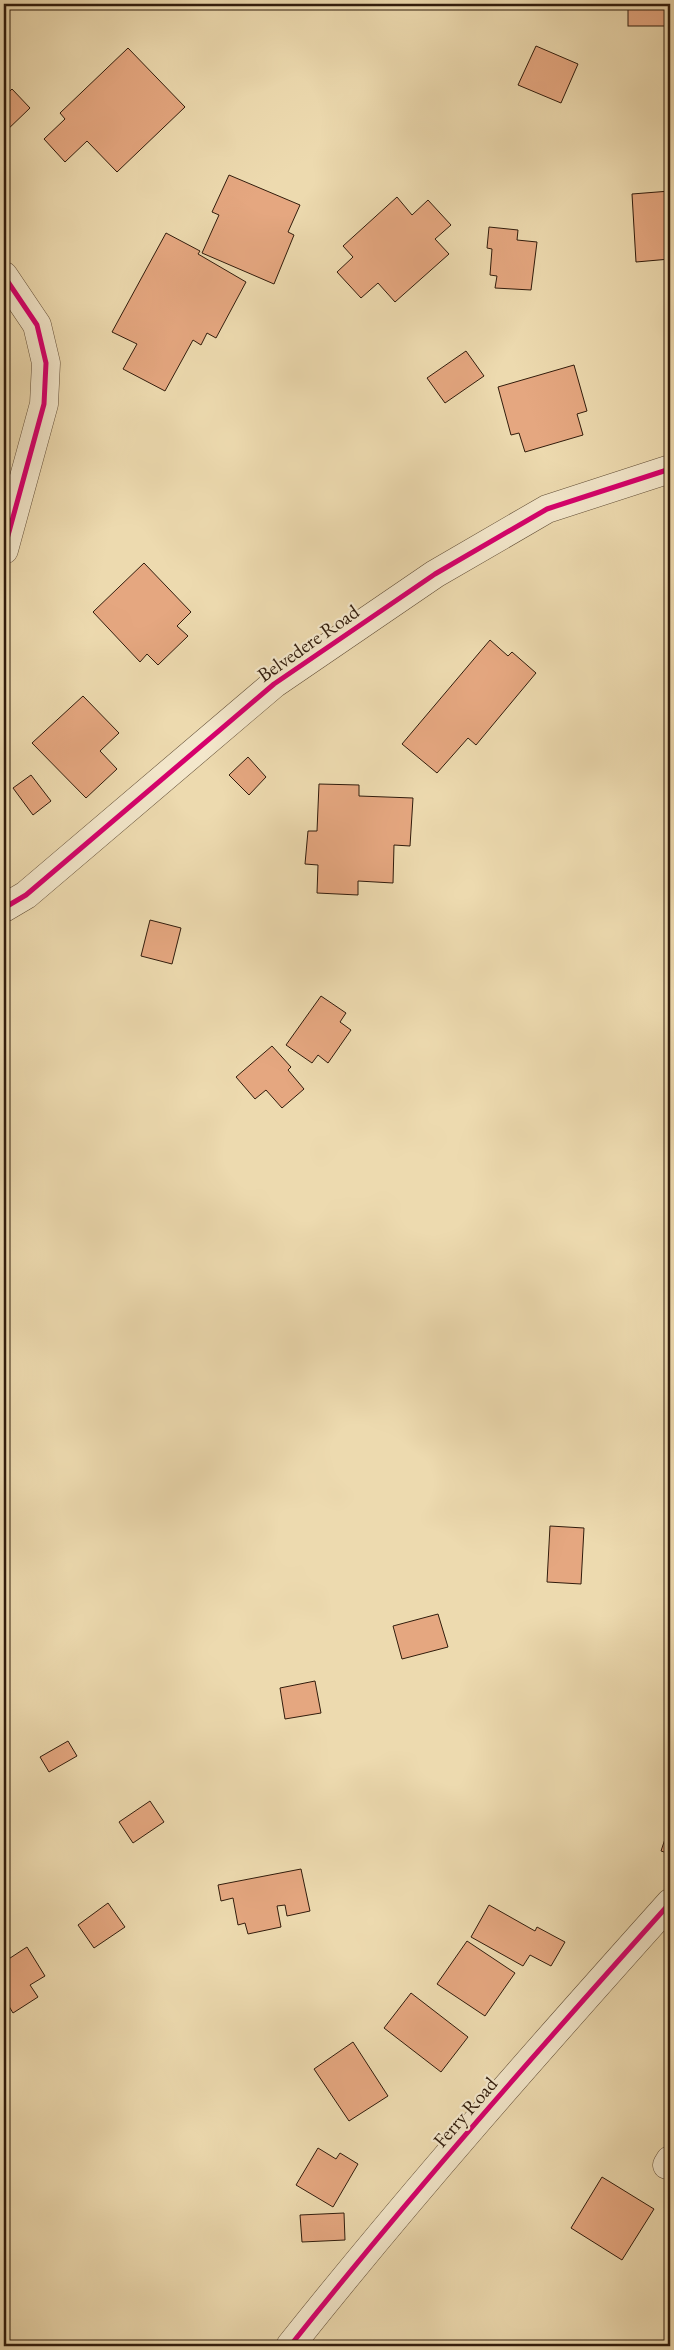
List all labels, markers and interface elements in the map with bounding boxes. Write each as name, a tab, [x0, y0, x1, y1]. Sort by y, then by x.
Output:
street label: Belvedere Road	[252, 598, 365, 688]
street label: Ferry Road	[427, 2071, 503, 2153]

